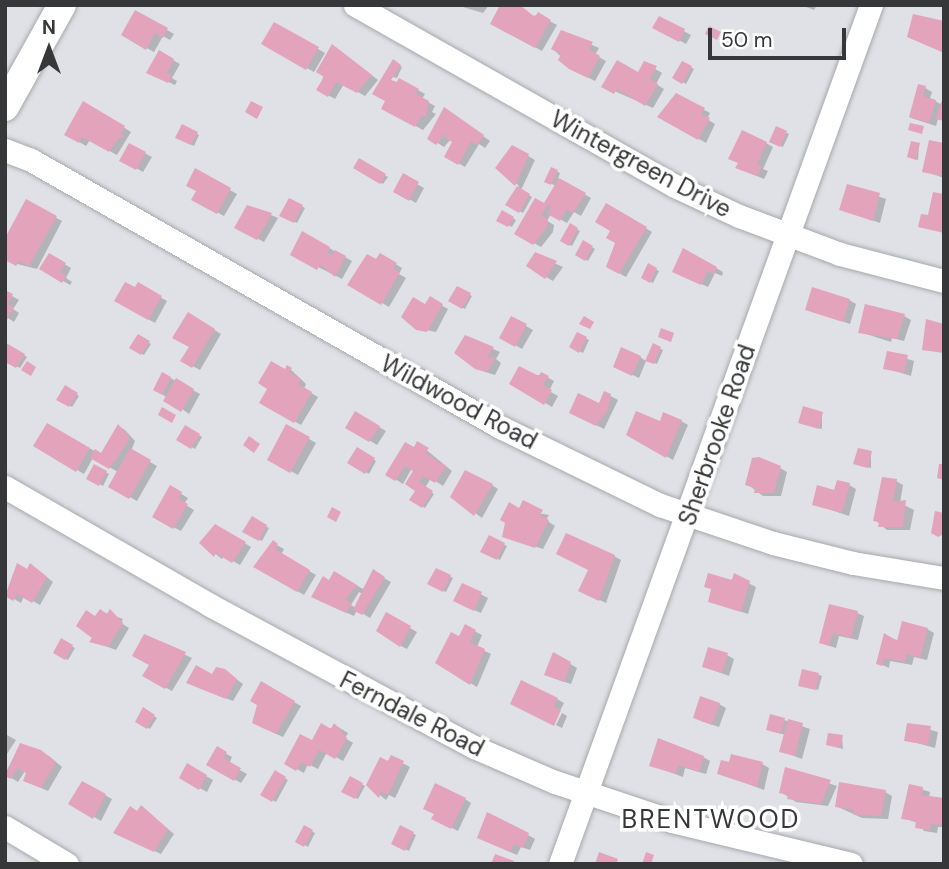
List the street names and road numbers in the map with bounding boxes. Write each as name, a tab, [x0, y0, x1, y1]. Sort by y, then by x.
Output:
street label: Wintergreen Drive	[546, 104, 736, 224]
street label: Sherbrooke Road	[673, 341, 761, 529]
street label: Wildwood Road	[376, 349, 542, 455]
street label: Ferndale Road	[335, 665, 489, 763]

